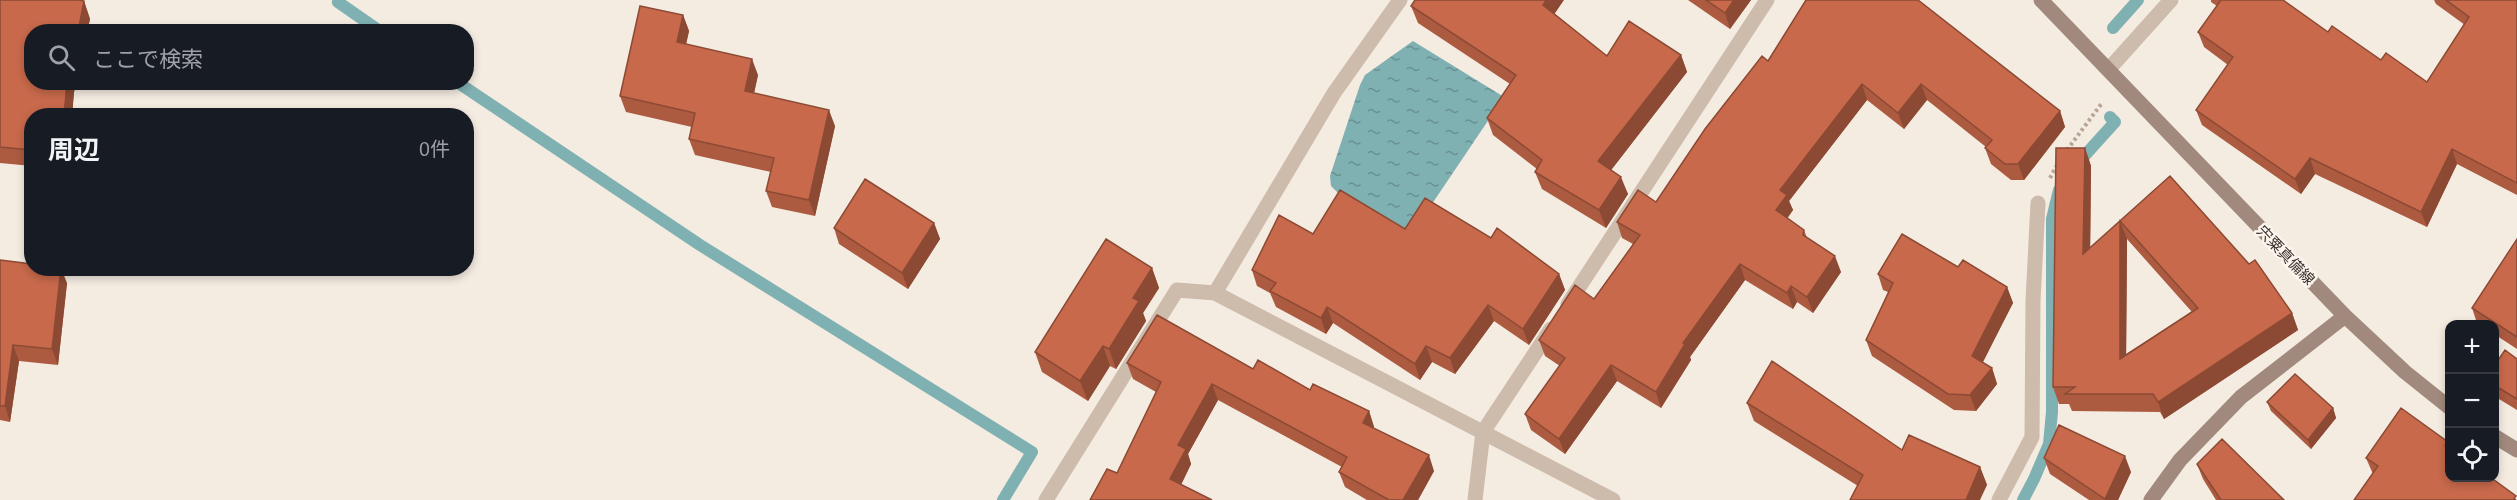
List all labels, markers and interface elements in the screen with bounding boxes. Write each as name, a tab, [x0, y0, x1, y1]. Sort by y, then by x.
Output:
search box	[24, 24, 474, 90]
icon: search	[45, 41, 78, 74]
text: ここで検索	[93, 45, 203, 73]
text: 周辺	[48, 133, 100, 166]
text: 0件	[419, 136, 450, 162]
street label: 宍粟真備線	[2253, 221, 2319, 289]
map controls	[2445, 320, 2499, 482]
button: +	[2445, 320, 2499, 374]
button: −	[2445, 374, 2499, 428]
button: locate	[2445, 428, 2499, 482]

